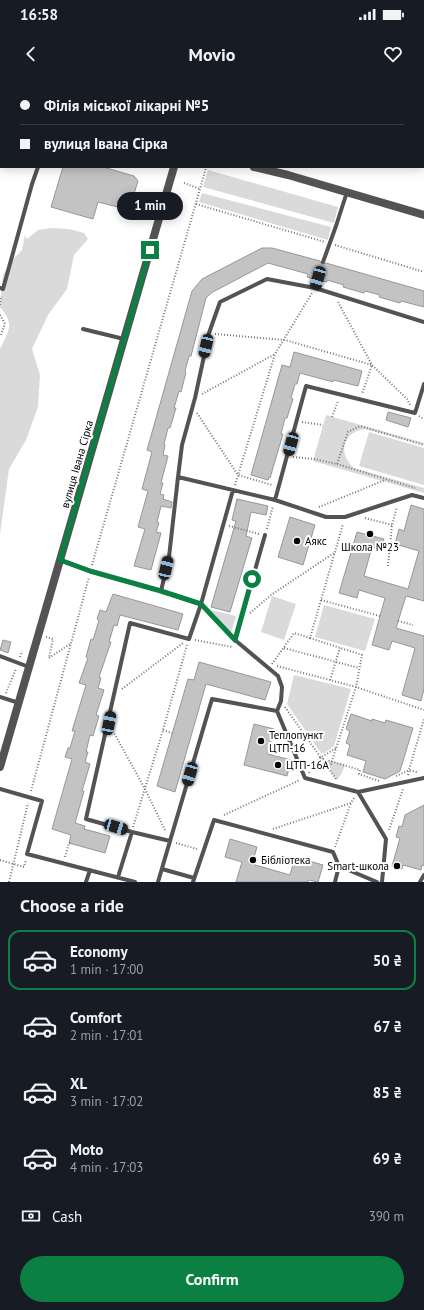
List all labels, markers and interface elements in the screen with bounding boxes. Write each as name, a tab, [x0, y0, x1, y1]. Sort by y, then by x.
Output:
text: 16:58	[20, 5, 58, 24]
icon: back	[20, 43, 42, 65]
text: Movio	[189, 43, 235, 66]
icon: heart	[382, 43, 404, 65]
text: Філія міської лікарні №5	[44, 96, 209, 115]
text: вулиця Івана Сірка	[44, 134, 168, 153]
callout: 1 min	[117, 192, 183, 220]
text: 1 min	[134, 197, 166, 214]
route end	[141, 241, 159, 259]
car	[309, 265, 327, 291]
car	[197, 333, 215, 359]
street label: вулиця Івана Сірка	[58, 419, 96, 509]
car	[282, 431, 300, 457]
marker: Школа №23	[365, 529, 375, 539]
place label: Аякс	[305, 534, 327, 548]
marker: Аякс	[292, 536, 302, 546]
place label: Школа №23	[341, 540, 399, 554]
car	[157, 555, 175, 581]
route start	[243, 570, 261, 588]
car	[101, 710, 117, 736]
place label: Теплопункт ЦТП-16	[269, 728, 324, 755]
marker: Теплопункт ЦТП-16	[256, 736, 266, 746]
place label: ЦТП-16А	[286, 758, 329, 772]
marker: ЦТП-16А	[273, 760, 283, 770]
car	[181, 761, 199, 787]
car	[103, 818, 129, 836]
place label: Бібліотека	[261, 853, 311, 867]
marker: Бібліотека	[248, 855, 258, 865]
place label: Smart-школа	[327, 859, 389, 873]
marker: Smart-школа	[392, 861, 402, 871]
text: Choose a ride	[20, 894, 124, 917]
icon: car	[22, 942, 58, 978]
text: Economy	[70, 942, 128, 961]
text: 50 ₴	[373, 951, 402, 970]
text: 1 min · 17:00	[70, 961, 143, 978]
icon: car	[22, 1008, 58, 1044]
text: Comfort	[70, 1008, 122, 1027]
text: 67 ₴	[373, 1017, 402, 1036]
text: 2 min · 17:01	[70, 1027, 143, 1044]
icon: car	[22, 1074, 58, 1110]
text: XL	[70, 1074, 87, 1093]
text: 85 ₴	[373, 1083, 402, 1102]
text: 3 min · 17:02	[70, 1093, 143, 1110]
icon: car	[22, 1140, 58, 1176]
text: Moto	[70, 1140, 103, 1159]
text: 69 ₴	[373, 1149, 402, 1168]
text: 4 min · 17:03	[70, 1159, 143, 1176]
icon: cash	[20, 1205, 42, 1227]
text: Cash	[52, 1207, 82, 1226]
text: 390 m	[369, 1208, 404, 1225]
button: Confirm	[20, 1256, 404, 1302]

